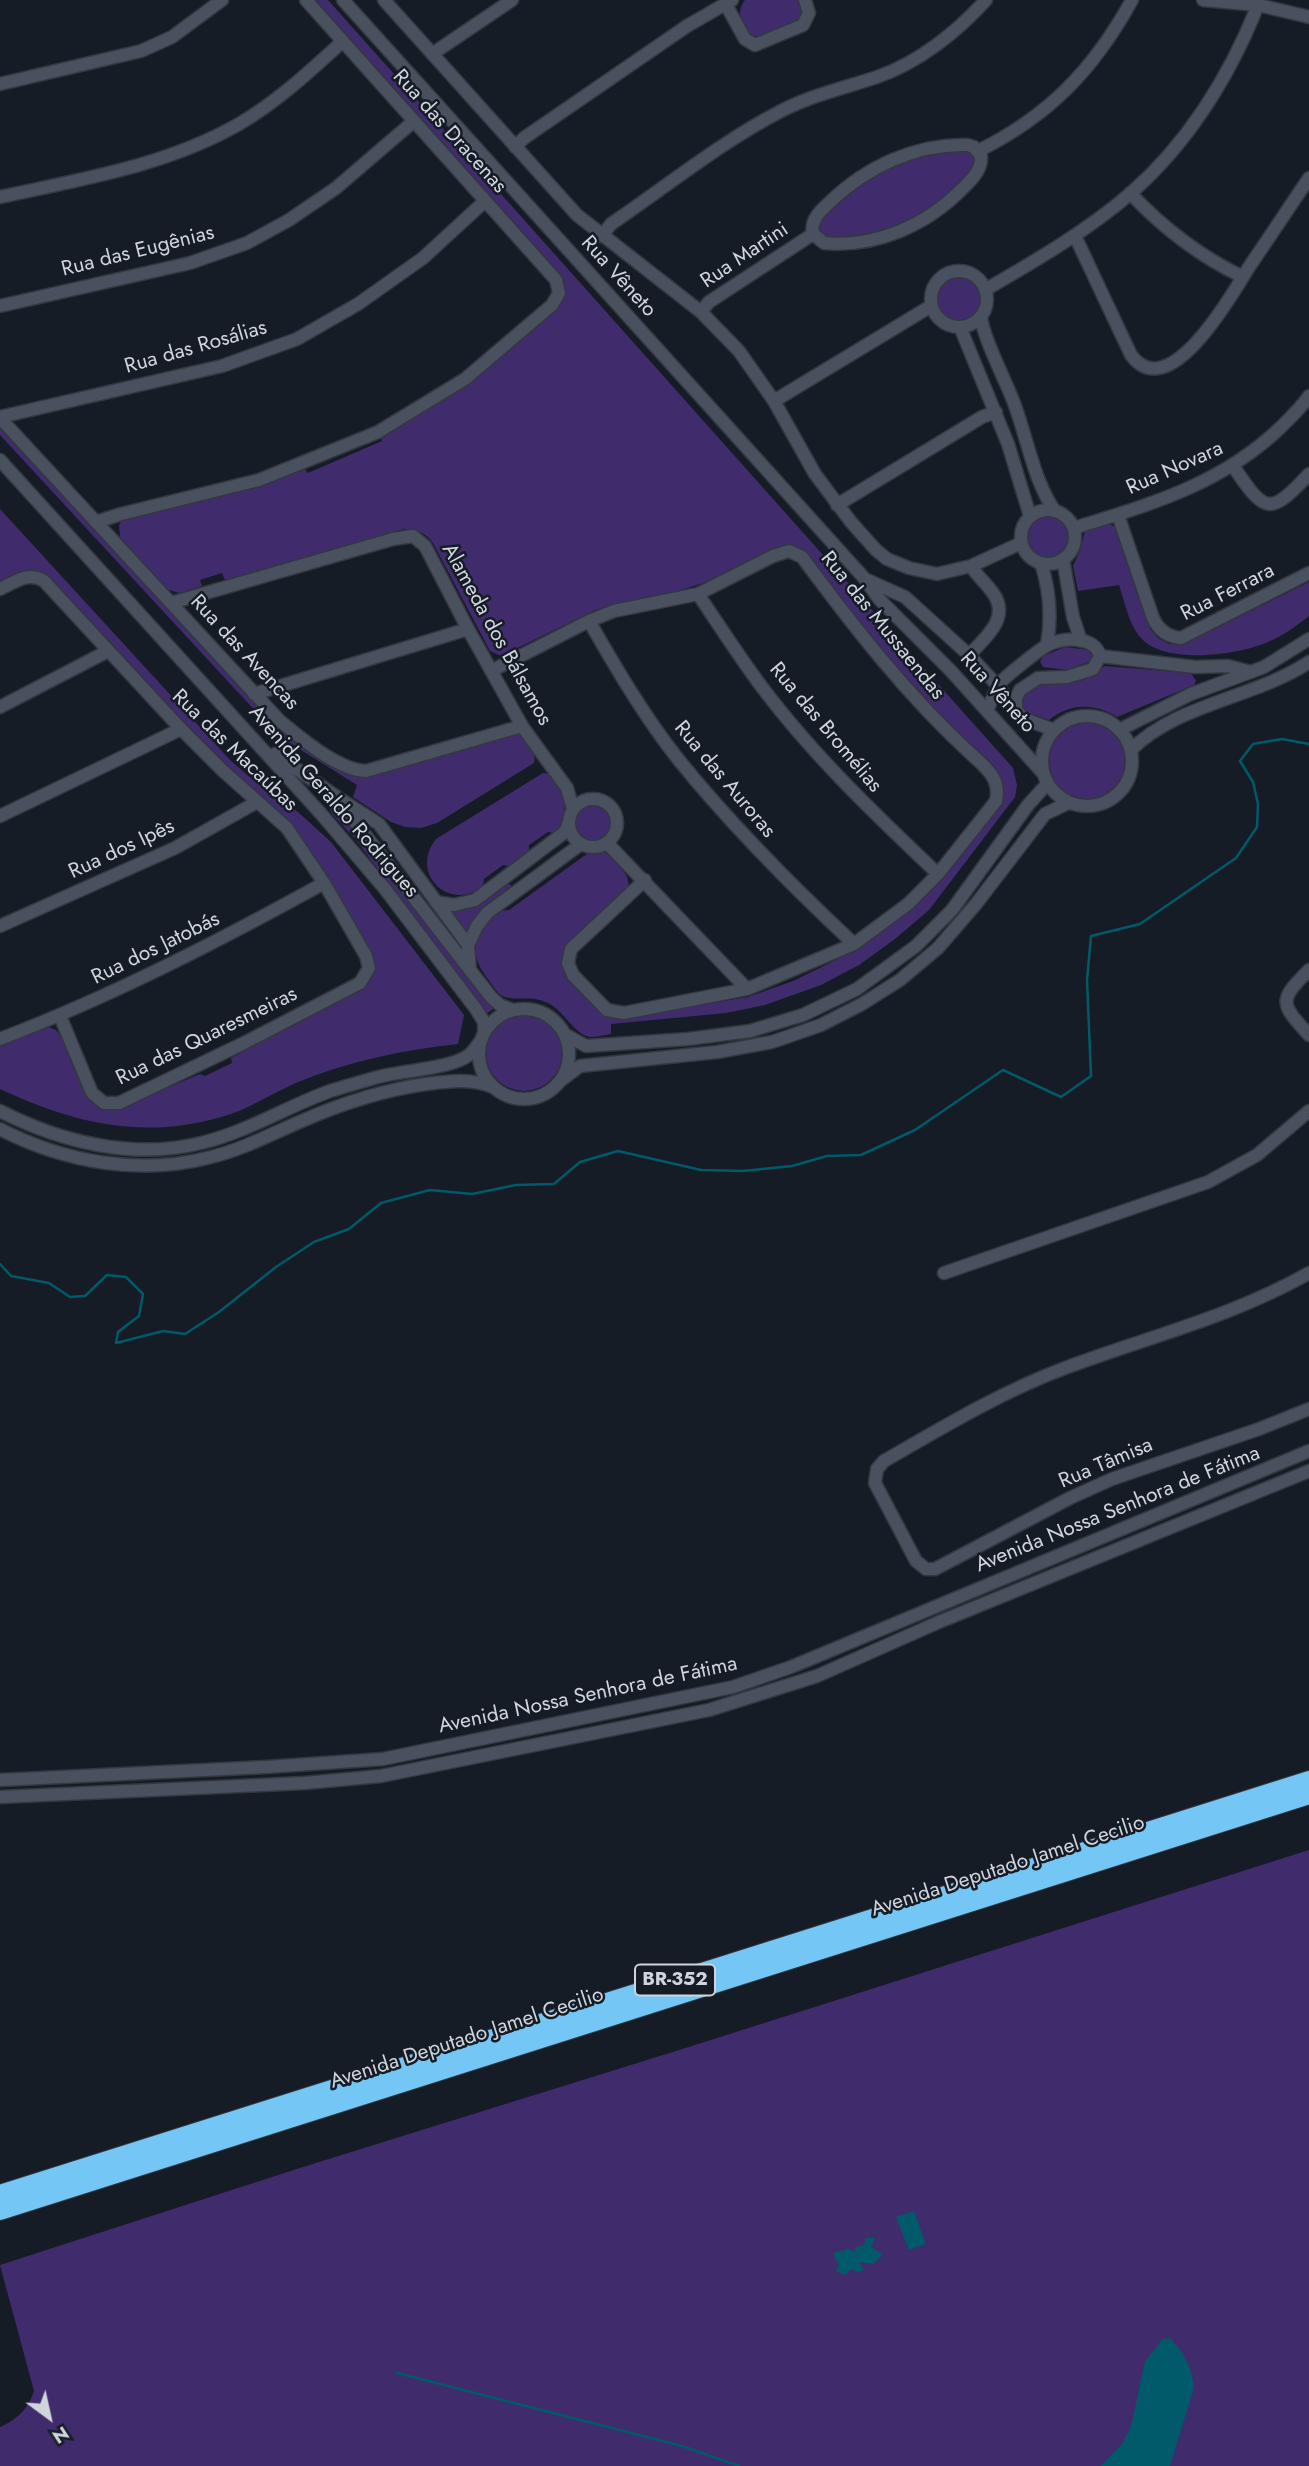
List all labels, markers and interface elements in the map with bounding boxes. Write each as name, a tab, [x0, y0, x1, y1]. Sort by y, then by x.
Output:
street label: Rua das Dracenas	[387, 65, 511, 199]
street label: Rua Martini	[696, 217, 794, 295]
street label: Rua das Eugênias	[59, 221, 217, 283]
street label: Rua Vêneto	[575, 231, 661, 323]
street label: Rua das Rosálias	[122, 316, 270, 380]
street label: Rua Novara	[1123, 436, 1227, 502]
street label: Alameda dos Bálsamos	[435, 540, 557, 730]
street label: Rua das Mussaendas	[814, 547, 950, 705]
street label: Rua Ferrara	[1177, 559, 1279, 627]
street label: Rua das Avencas	[184, 590, 304, 716]
street label: Rua Vêneto	[954, 647, 1040, 739]
street label: Rua das Bromélias	[763, 658, 887, 798]
street label: Rua das Macaúbas	[166, 685, 302, 817]
street label: Avenida Geraldo Rodrigues	[243, 701, 423, 903]
street label: Rua das Auroras	[668, 717, 780, 843]
street label: Rua dos Ipês	[65, 815, 179, 885]
street label: Rua dos Jatobás	[88, 907, 224, 991]
street label: Rua das Quaresmeiras	[112, 982, 302, 1092]
street label: Rua Tâmisa	[1055, 1433, 1157, 1495]
street label: Avenida Nossa Senhora de Fátima	[972, 1441, 1264, 1579]
street label: Avenida Nossa Senhora de Fátima	[436, 1652, 740, 1740]
street label: Avenida Deputado Jamel Cecilio	[868, 1811, 1148, 1923]
road number: BR-352	[635, 1964, 715, 1996]
street label: Avenida Deputado Jamel Cecilio	[327, 1983, 607, 2095]
north arrow	[14, 2382, 84, 2452]
text: N	[47, 2420, 74, 2450]

